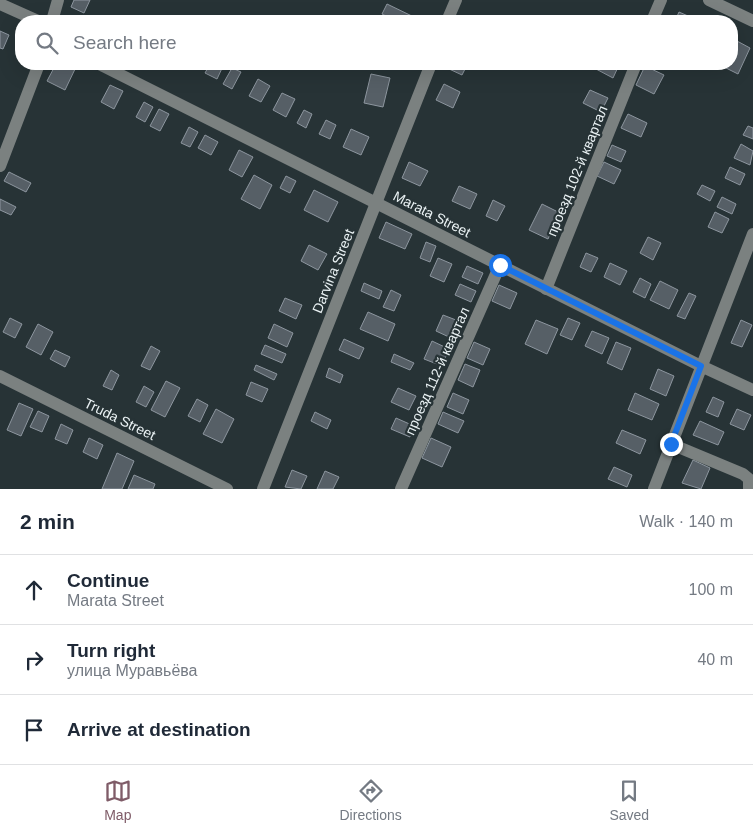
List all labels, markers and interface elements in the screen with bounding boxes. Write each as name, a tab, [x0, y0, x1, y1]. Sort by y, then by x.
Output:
search box	[15, 15, 738, 70]
icon: search	[33, 29, 61, 57]
text: Search here	[73, 32, 177, 53]
street label: проезд 102-й квартал	[543, 103, 611, 239]
street label: Marata Street	[391, 188, 474, 240]
street label: Darvina Street	[309, 226, 357, 315]
route start	[489, 254, 512, 277]
street label: проезд 112-й квартал	[402, 305, 472, 437]
street label: Truda Street	[82, 395, 158, 443]
route end	[660, 433, 683, 456]
text: 2 min	[20, 510, 75, 533]
text: Walk · 140 m	[639, 513, 733, 530]
text: Continue	[67, 570, 149, 591]
icon: ahead	[20, 576, 48, 604]
text: 100 m	[689, 581, 733, 598]
text: Marata Street	[67, 592, 164, 609]
text: Turn right	[67, 640, 155, 661]
icon: right	[20, 646, 48, 674]
text: 40 m	[697, 651, 733, 668]
text: улица Муравьёва	[67, 662, 198, 679]
icon: arrive	[20, 716, 48, 744]
text: Arrive at destination	[67, 719, 251, 740]
tab: Map	[104, 777, 132, 823]
tab: Directions	[340, 777, 402, 823]
tab: Saved	[609, 777, 649, 823]

